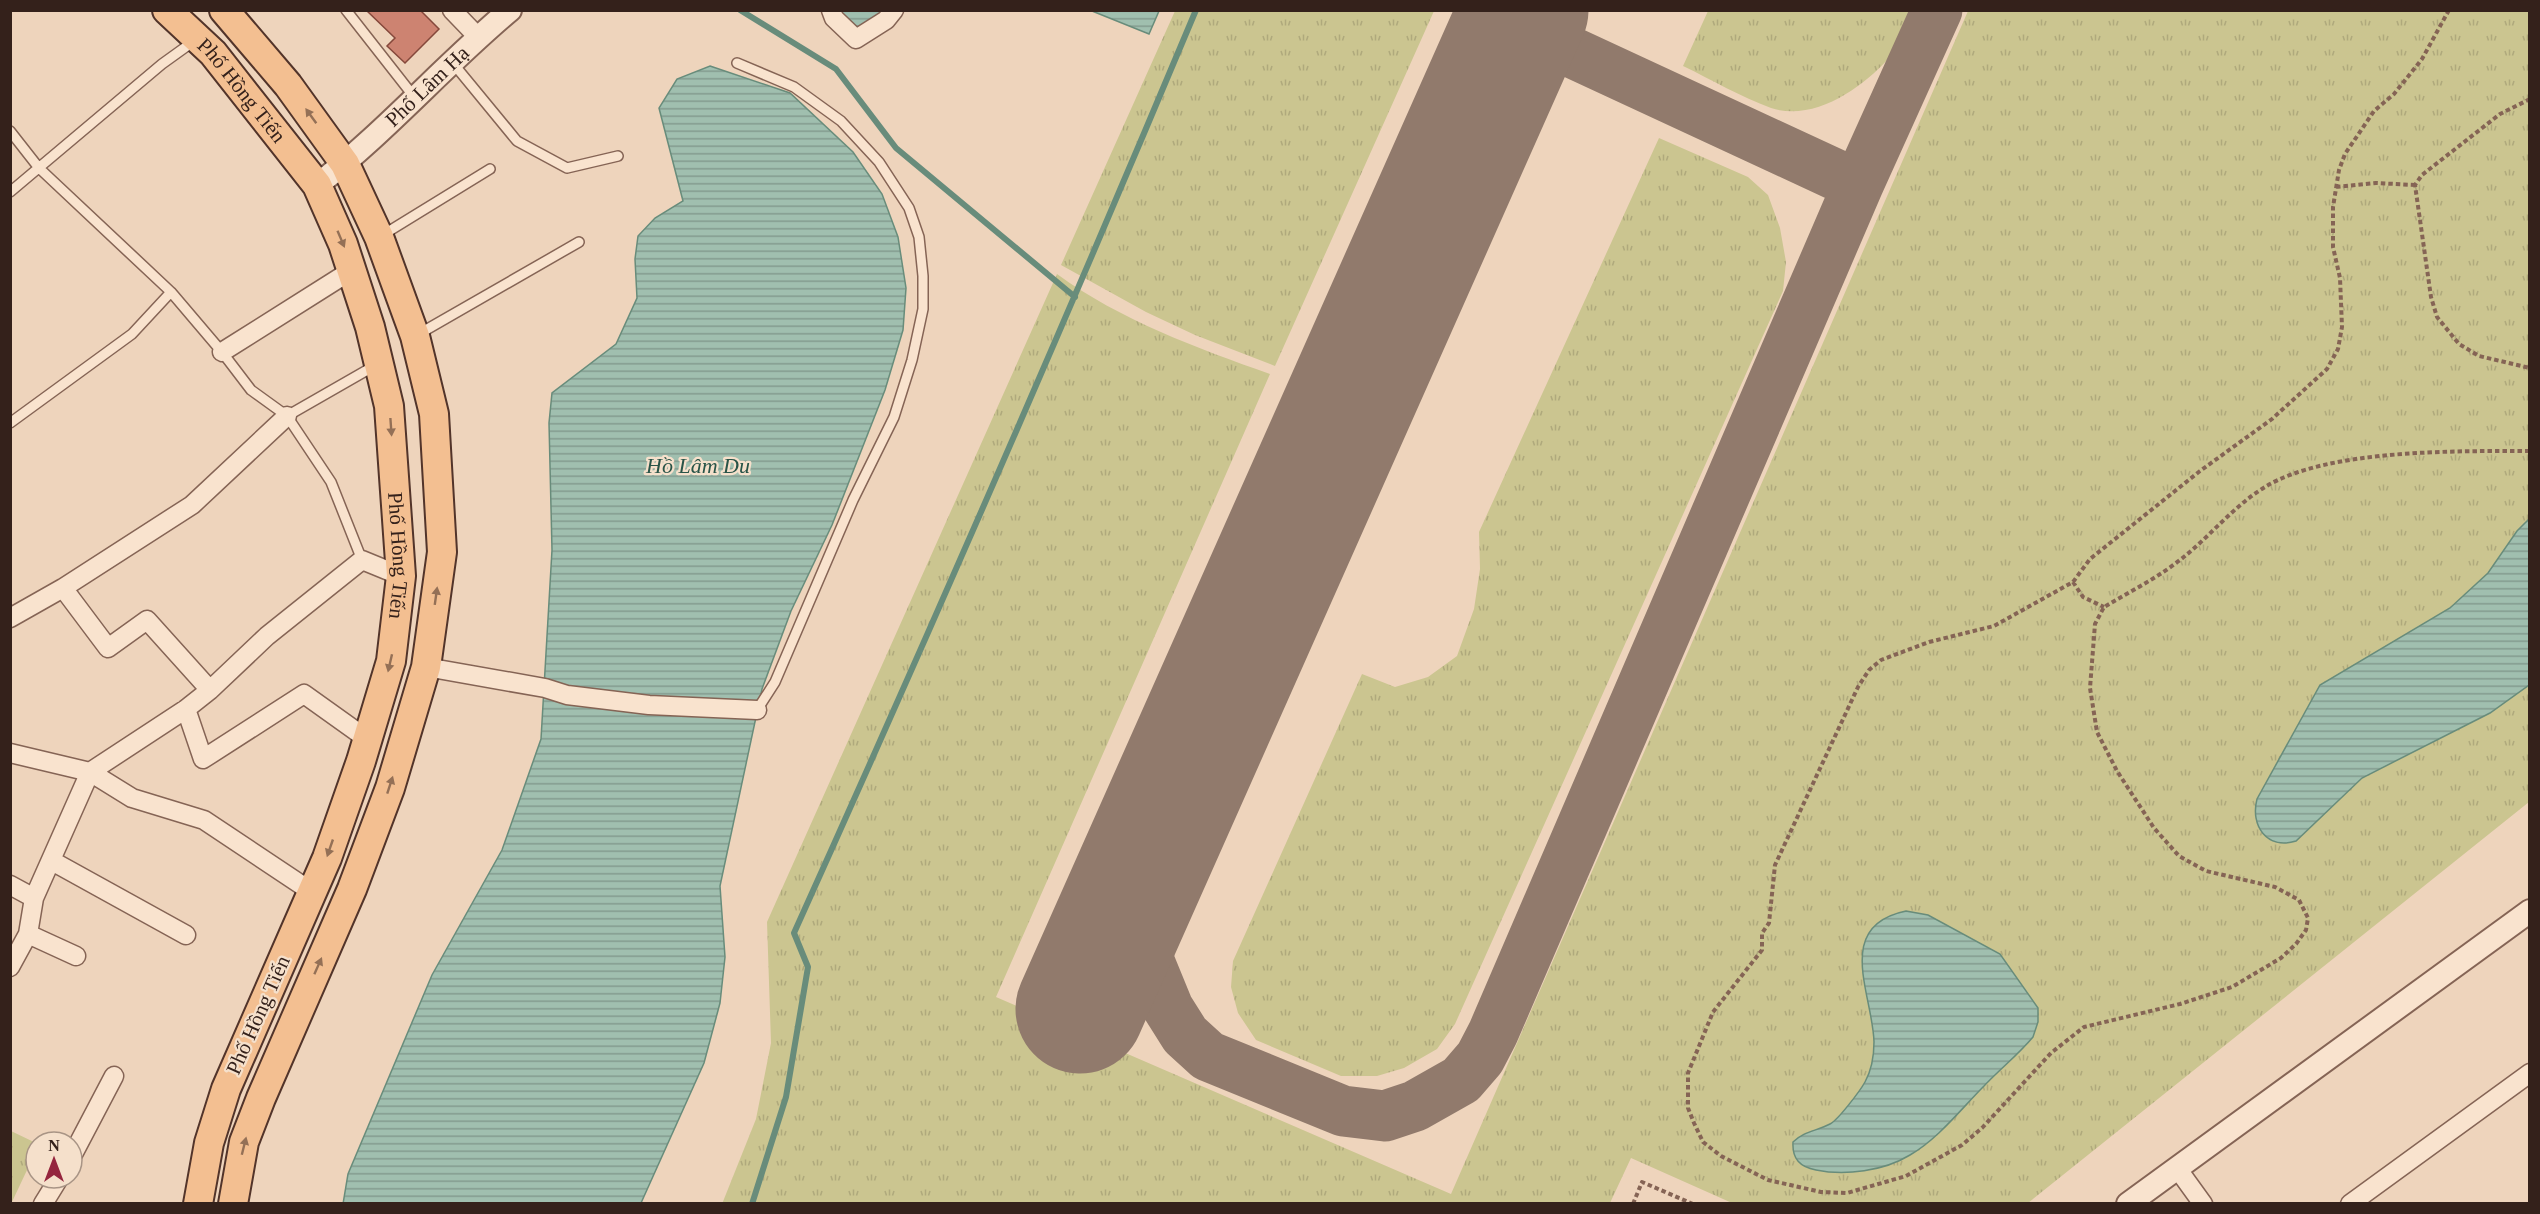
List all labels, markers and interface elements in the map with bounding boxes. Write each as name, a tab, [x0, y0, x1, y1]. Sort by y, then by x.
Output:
street label: Phố Hồng Tiến	[193, 33, 291, 148]
street label: Phố Lâm Hạ	[381, 40, 474, 132]
one-way arrow	[305, 109, 317, 125]
one-way arrow	[337, 230, 346, 248]
one-way arrow	[386, 417, 395, 436]
water label: Hồ Lâm Du	[645, 453, 750, 478]
street label: Phố Hồng Tiến	[383, 491, 413, 621]
one-way arrow	[431, 586, 440, 605]
one-way arrow	[385, 653, 394, 672]
one-way arrow	[386, 776, 396, 794]
one-way arrow	[325, 839, 335, 857]
street label: Phố Hồng Tiến	[221, 952, 295, 1078]
one-way arrow	[314, 957, 323, 975]
north arrow	[24, 1130, 84, 1190]
text: N	[48, 1137, 60, 1154]
one-way arrow	[240, 1137, 250, 1155]

